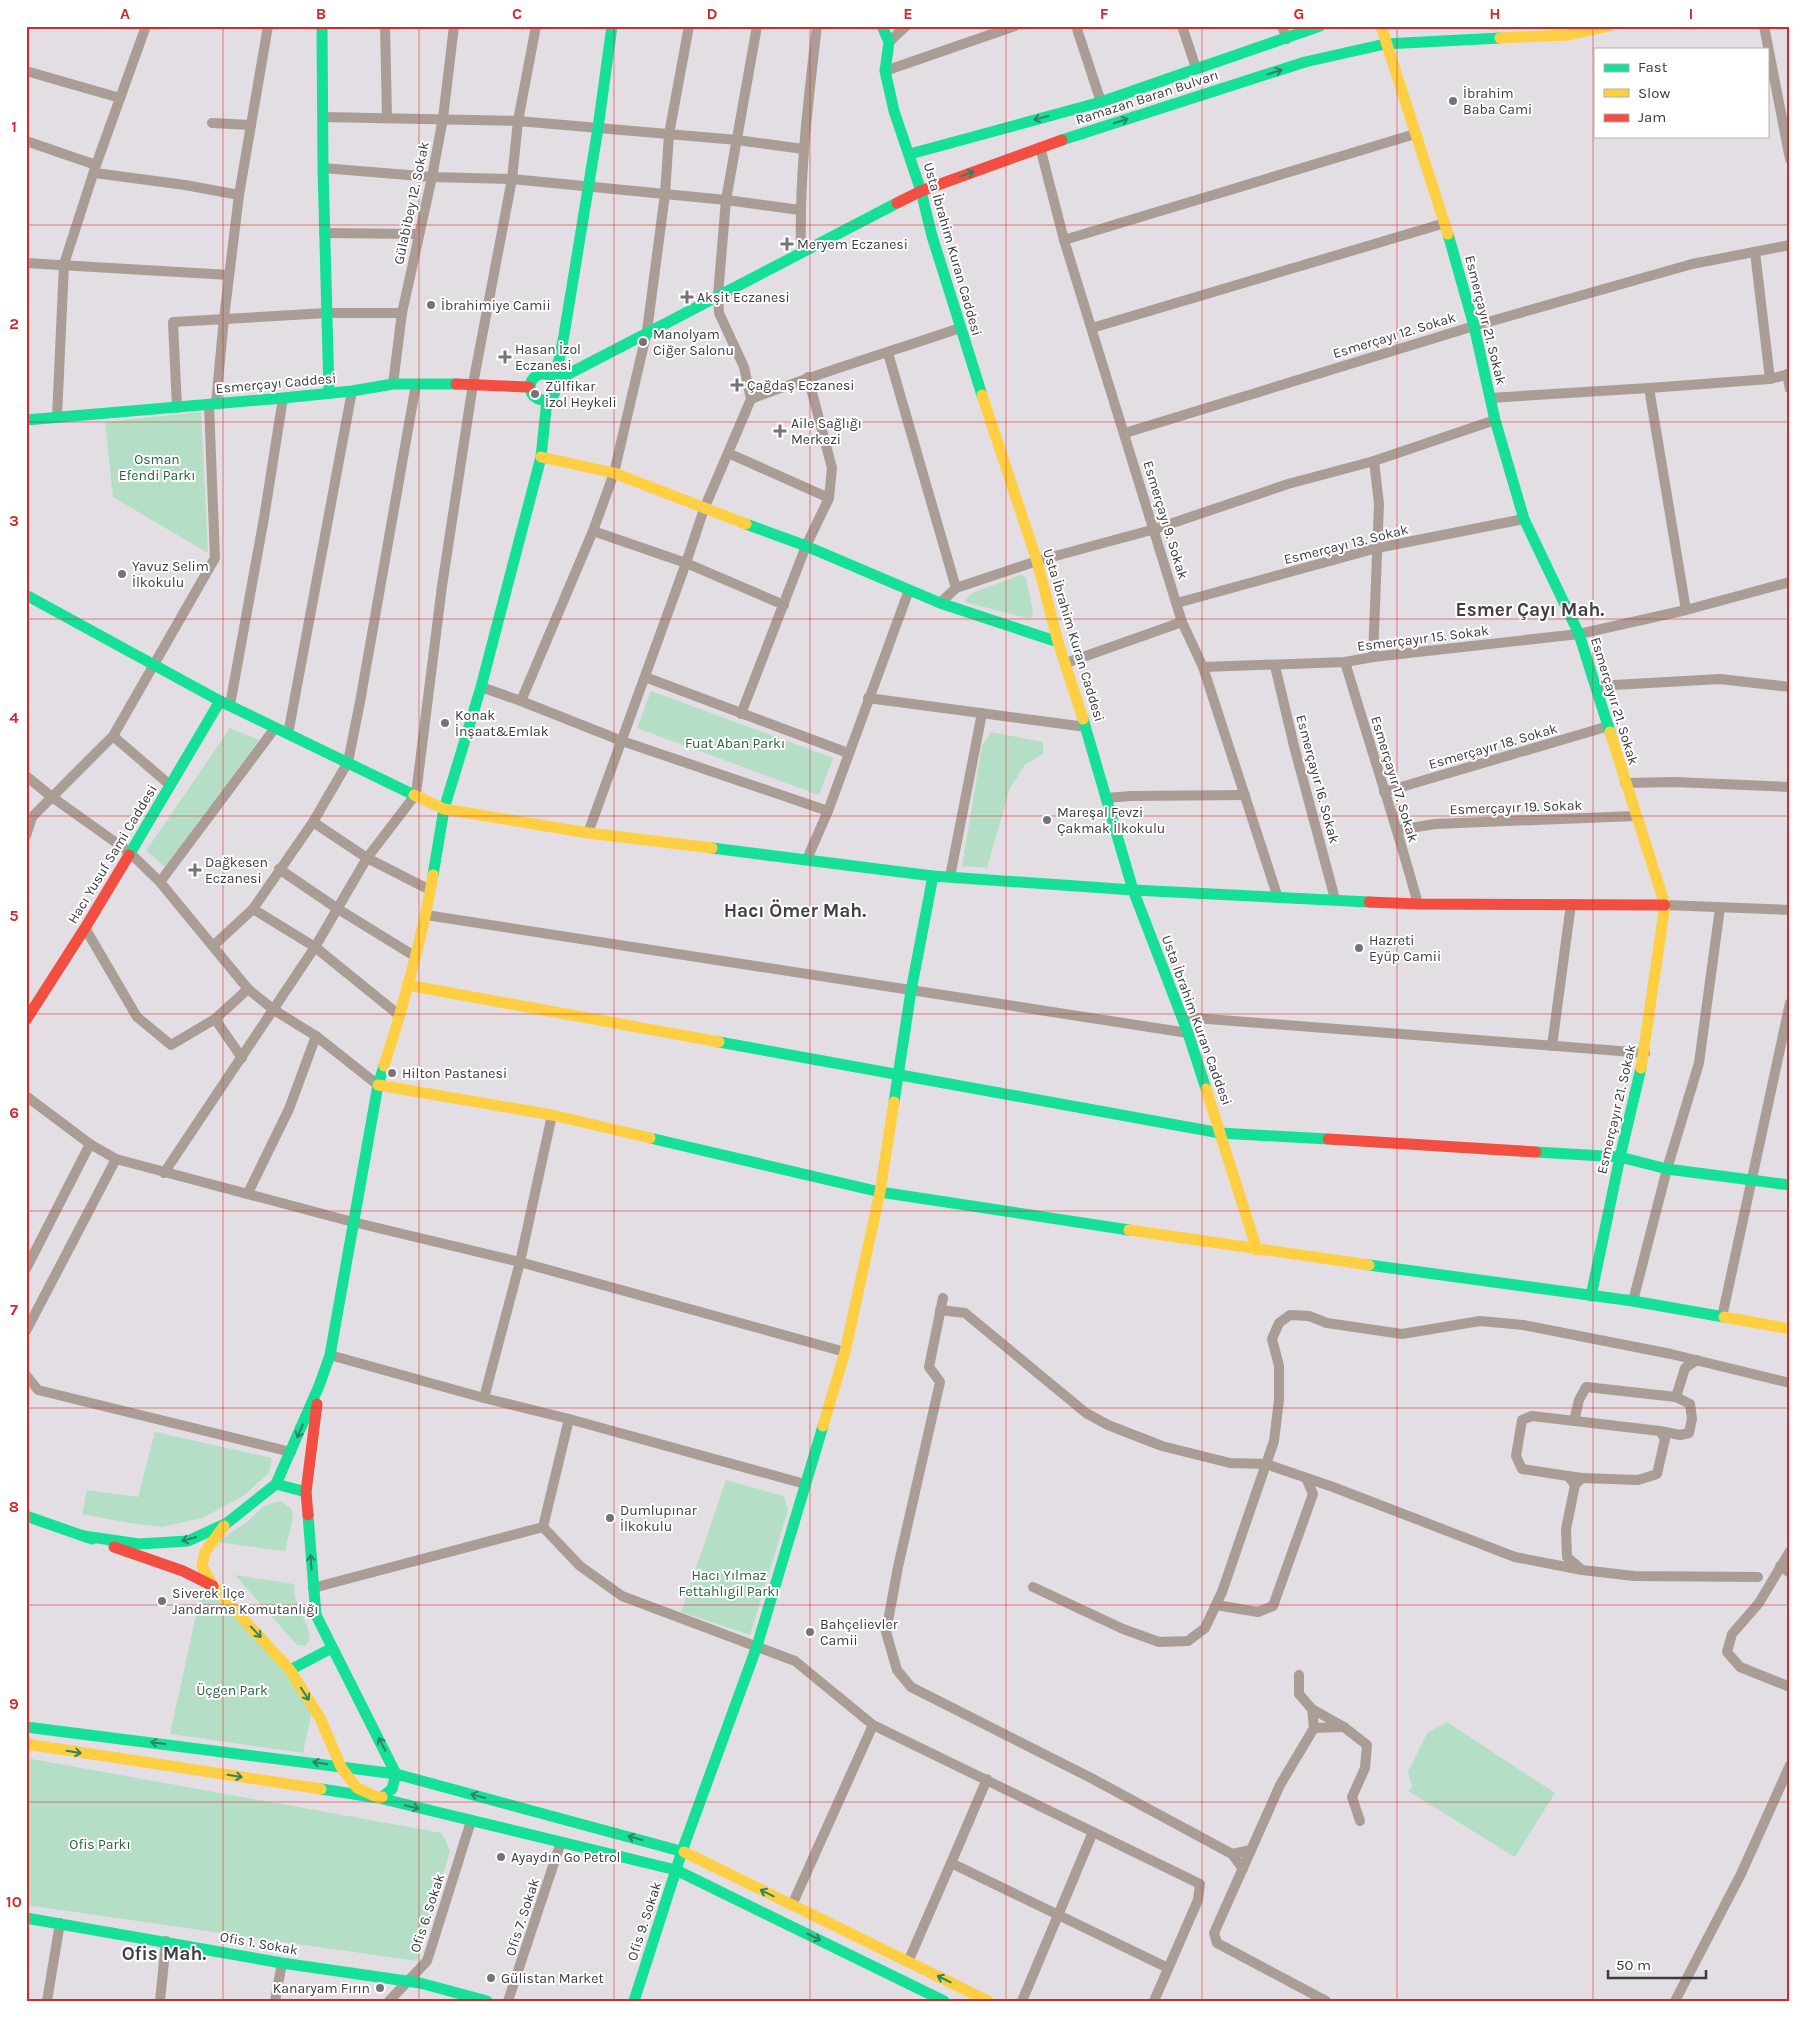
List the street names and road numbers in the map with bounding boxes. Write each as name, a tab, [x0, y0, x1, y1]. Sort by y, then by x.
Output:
street label: Ramazan Baran Bulvarı	[1074, 66, 1221, 129]
street label: Gülabibey 12. Sokak	[390, 140, 433, 266]
street label: Usta İbrahim Kuran Caddesi	[920, 160, 985, 338]
street label: Esmerçayır 21. Sokak	[1461, 254, 1510, 387]
street label: Esmerçayı 12. Sokak	[1331, 309, 1458, 362]
street label: Esmerçayı Caddesi	[215, 370, 337, 397]
street label: Esmerçayı 9. Sokak	[1139, 459, 1192, 582]
street label: Esmerçayı 13. Sokak	[1282, 521, 1410, 568]
street label: Usta İbrahim Kuran Caddesi	[1039, 547, 1108, 724]
street label: Esmerçayır 15. Sokak	[1356, 622, 1490, 655]
street label: Esmerçayır 21. Sokak	[1587, 635, 1642, 767]
street label: Esmerçayır 16. Sokak	[1292, 713, 1343, 845]
street label: Esmerçayır 17. Sokak	[1367, 714, 1422, 844]
street label: Esmerçayır 18. Sokak	[1427, 720, 1560, 773]
street label: Hacı Yusuf Sami Caddesi	[64, 782, 161, 927]
street label: Esmerçayır 19. Sokak	[1449, 797, 1583, 818]
street label: Usta İbrahim Kuran Caddesi	[1158, 933, 1235, 1108]
street label: Esmerçayır 21. Sokak	[1593, 1042, 1640, 1176]
street label: Ofis 6. Sokak	[407, 1871, 448, 1955]
street label: Ofis 7. Sokak	[502, 1876, 543, 1958]
street label: Ofis 9. Sokak	[624, 1879, 665, 1963]
street label: Ofis 1. Sokak	[219, 1928, 299, 1959]

